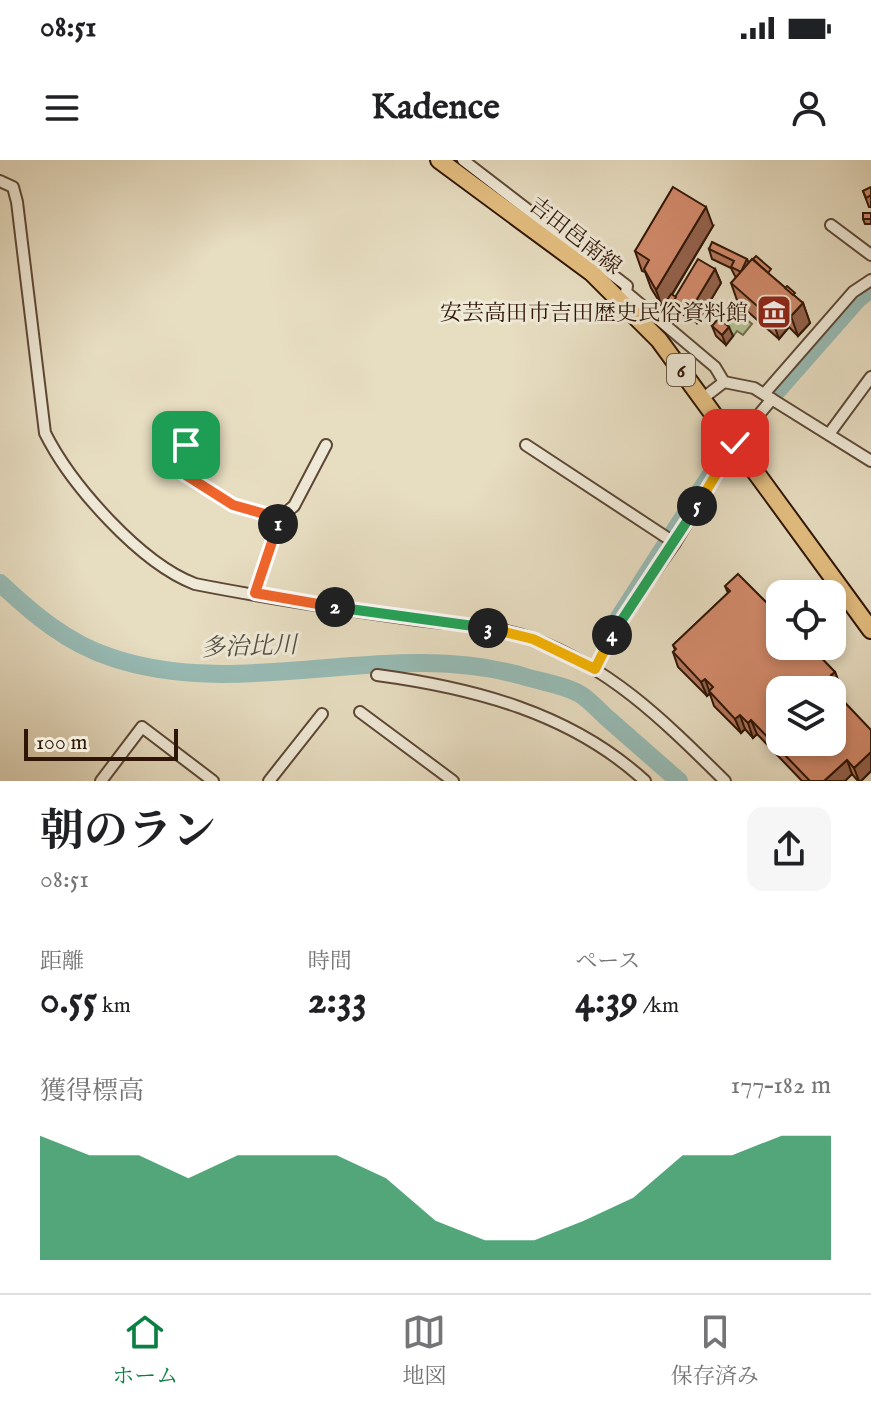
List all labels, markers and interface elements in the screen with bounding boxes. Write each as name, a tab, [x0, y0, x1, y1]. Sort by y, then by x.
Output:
text: 08:51	[40, 9, 96, 47]
text: Kadence	[371, 85, 500, 131]
icon: menu	[40, 86, 84, 130]
icon: person	[787, 86, 831, 130]
street label: 吉田邑南線	[523, 192, 627, 281]
museum icon: 安芸高田市吉田歴史民俗資料館	[755, 293, 793, 331]
place label: 安芸高田市吉田歴史民俗資料館	[440, 300, 748, 328]
road number: 6	[667, 354, 695, 386]
pin	[701, 409, 769, 477]
pin	[152, 411, 220, 479]
icon: check	[713, 421, 757, 465]
icon: arrive	[164, 423, 208, 467]
pin: 5	[677, 486, 717, 526]
text: 5	[693, 492, 701, 520]
pin: 1	[258, 504, 298, 544]
text: 1	[274, 510, 282, 538]
map controls	[766, 580, 846, 756]
button: locate	[766, 580, 846, 660]
pin: 2	[315, 587, 355, 627]
text: 2	[330, 593, 340, 621]
pin: 3	[468, 608, 508, 648]
text: 3	[484, 614, 492, 642]
pin: 4	[592, 615, 632, 655]
text: 4	[607, 621, 617, 649]
water label: 多治比川	[201, 630, 301, 665]
button: layers	[766, 676, 846, 756]
scale bar	[24, 725, 178, 761]
text: 100 m	[36, 729, 88, 757]
text: 朝のラン	[40, 805, 216, 861]
button: share	[747, 807, 831, 891]
text: 08:51	[40, 863, 89, 896]
text: 距離	[40, 948, 84, 976]
text: 時間	[308, 948, 352, 976]
text: ペース	[575, 948, 640, 976]
text: 0.55	[40, 976, 97, 1027]
text: 2:33	[308, 976, 367, 1027]
text: 4:39	[575, 976, 638, 1027]
text: km	[97, 992, 131, 1020]
text: /km	[638, 992, 679, 1020]
text: 177–182 m	[730, 1069, 831, 1102]
text: 獲得標高	[40, 1075, 144, 1108]
tab: ホーム	[112, 1310, 178, 1391]
tab: 地図	[402, 1310, 447, 1391]
tab: 保存済み	[671, 1310, 759, 1391]

